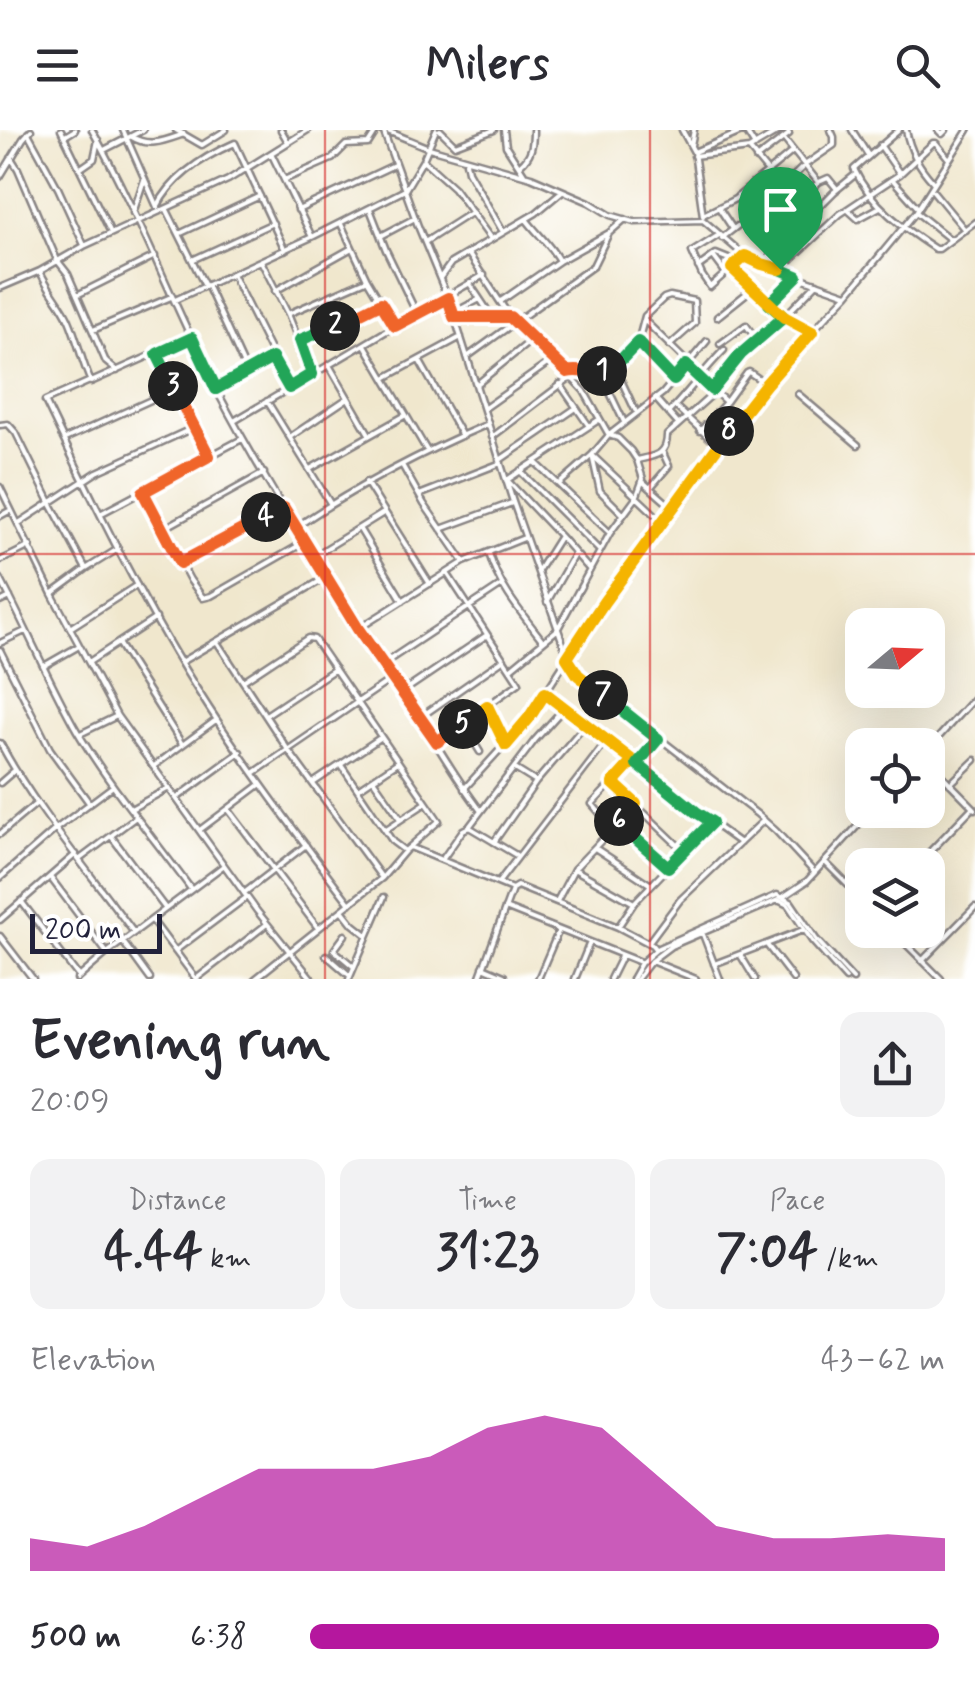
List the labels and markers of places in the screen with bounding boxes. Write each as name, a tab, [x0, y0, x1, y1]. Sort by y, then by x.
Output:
pin	[738, 167, 823, 270]
pin: 2	[310, 301, 360, 351]
pin: 1	[577, 346, 627, 396]
pin: 3	[148, 361, 198, 411]
pin: 8	[704, 406, 754, 456]
pin: 4	[241, 492, 291, 542]
pin: 7	[578, 670, 628, 720]
pin: 5	[438, 699, 488, 749]
pin: 6	[594, 796, 644, 846]

